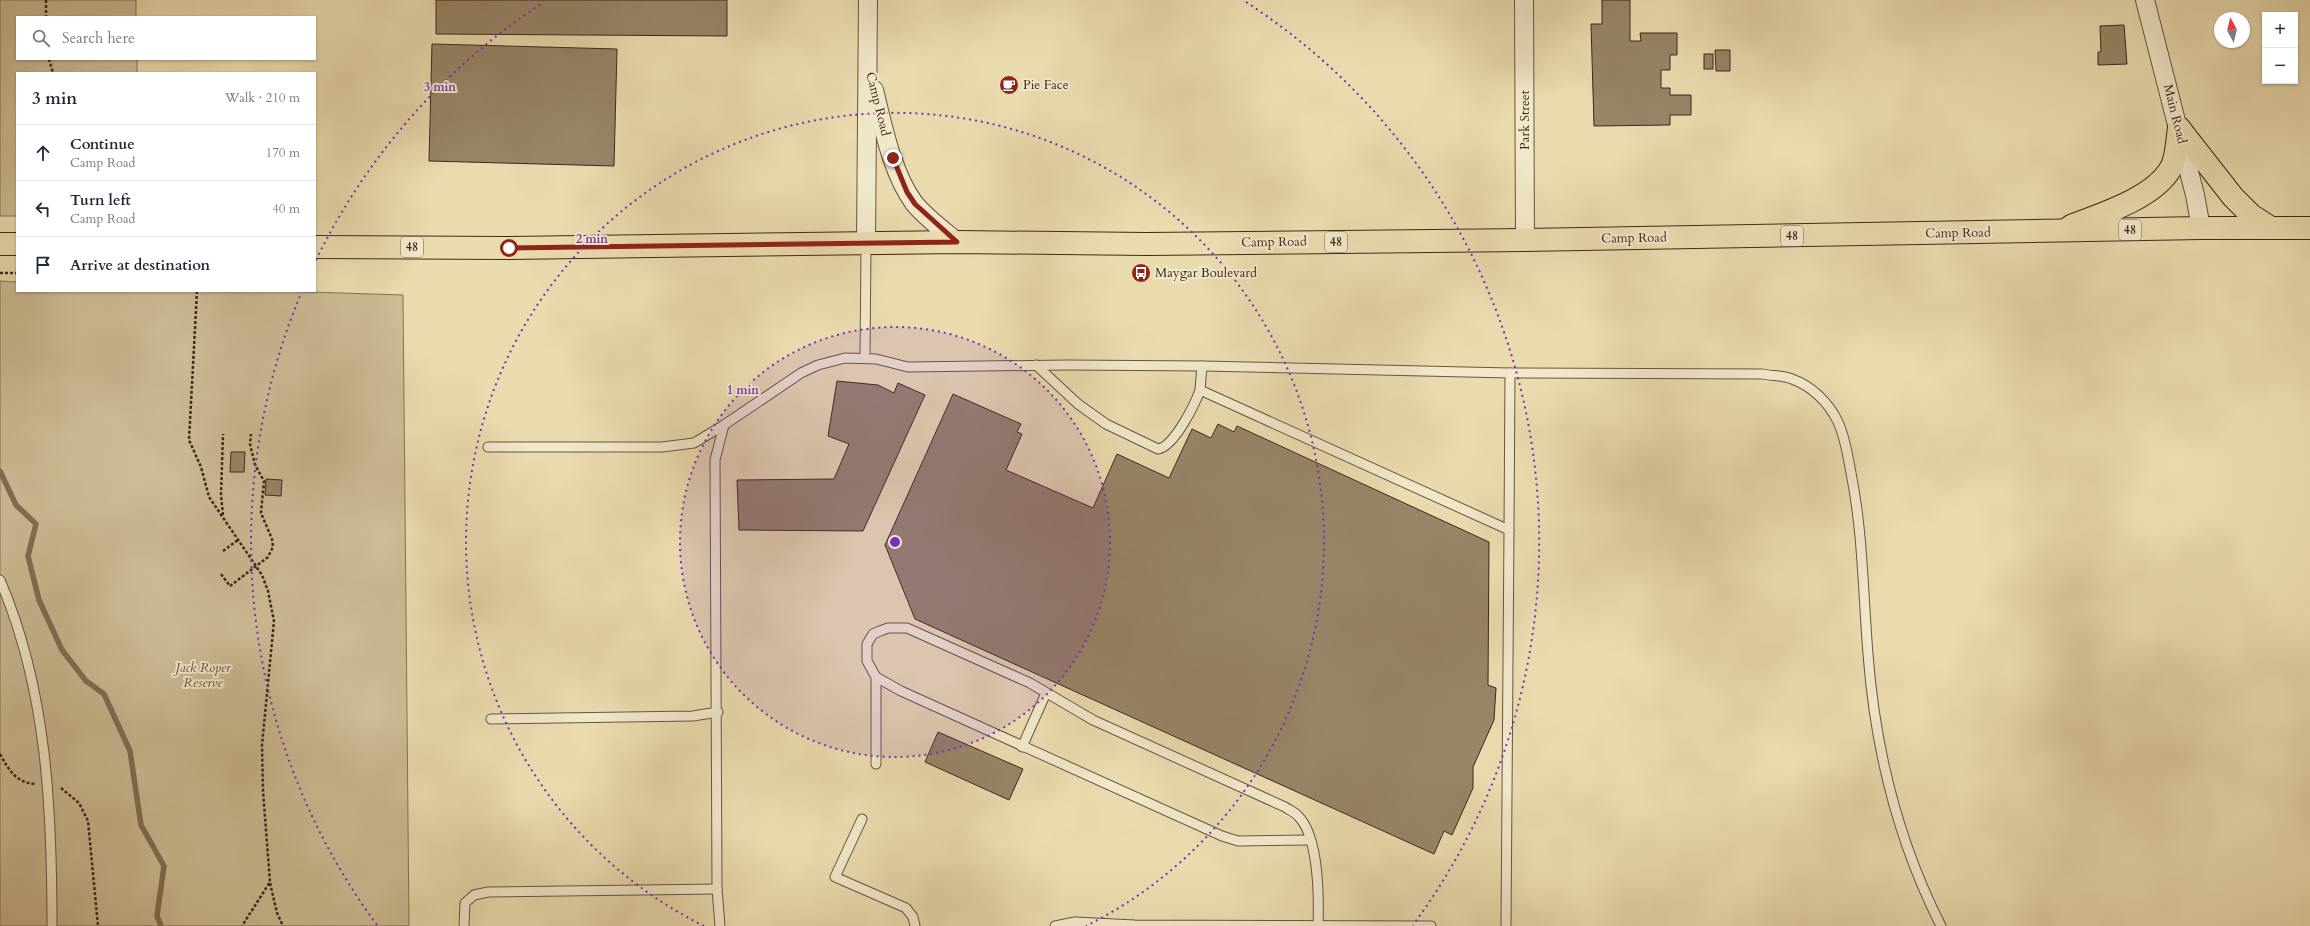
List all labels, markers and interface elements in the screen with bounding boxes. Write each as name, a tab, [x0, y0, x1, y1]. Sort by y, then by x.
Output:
north arrow	[2214, 12, 2250, 48]
map controls	[2262, 12, 2298, 84]
button: +	[2262, 12, 2298, 48]
search box	[16, 16, 316, 60]
icon: search	[30, 27, 52, 49]
text: Search here	[62, 28, 135, 48]
button: −	[2262, 48, 2298, 84]
street label: Camp Road	[861, 70, 895, 138]
cafe icon: Pie Face	[998, 74, 1020, 96]
place label: Pie Face	[1023, 76, 1069, 94]
text: 3 min	[424, 79, 456, 95]
street label: Main Road	[2159, 82, 2191, 146]
text: 3 min	[32, 87, 77, 110]
text: Walk · 210 m	[225, 89, 300, 107]
street label: Park Street	[1516, 90, 1534, 150]
text: Continue	[70, 134, 135, 154]
icon: ahead	[32, 142, 54, 164]
text: 170 m	[266, 144, 300, 162]
route end	[884, 149, 902, 167]
text: Camp Road	[70, 154, 136, 172]
text: Turn left	[70, 190, 131, 210]
icon: left	[32, 198, 54, 220]
text: 40 m	[272, 200, 300, 218]
text: Camp Road	[70, 210, 136, 228]
road number: 48	[2119, 220, 2141, 240]
street label: Camp Road	[1925, 223, 1991, 243]
road number: 48	[1781, 226, 1803, 246]
street label: Camp Road	[1601, 228, 1667, 248]
text: 2 min	[576, 231, 608, 247]
street label: Camp Road	[1241, 232, 1307, 252]
road number: 48	[1325, 232, 1347, 252]
road number: 48	[401, 237, 423, 257]
route start	[500, 239, 518, 257]
icon: arrive	[32, 254, 54, 276]
text: Arrive at destination	[70, 255, 210, 275]
bus stop icon: Maygar Boulevard	[1130, 262, 1152, 284]
place label: Maygar Boulevard	[1155, 264, 1257, 282]
text: 1 min	[727, 382, 759, 398]
centre of rings	[888, 535, 902, 549]
park label: Jack Roper Reserve	[173, 659, 231, 692]

